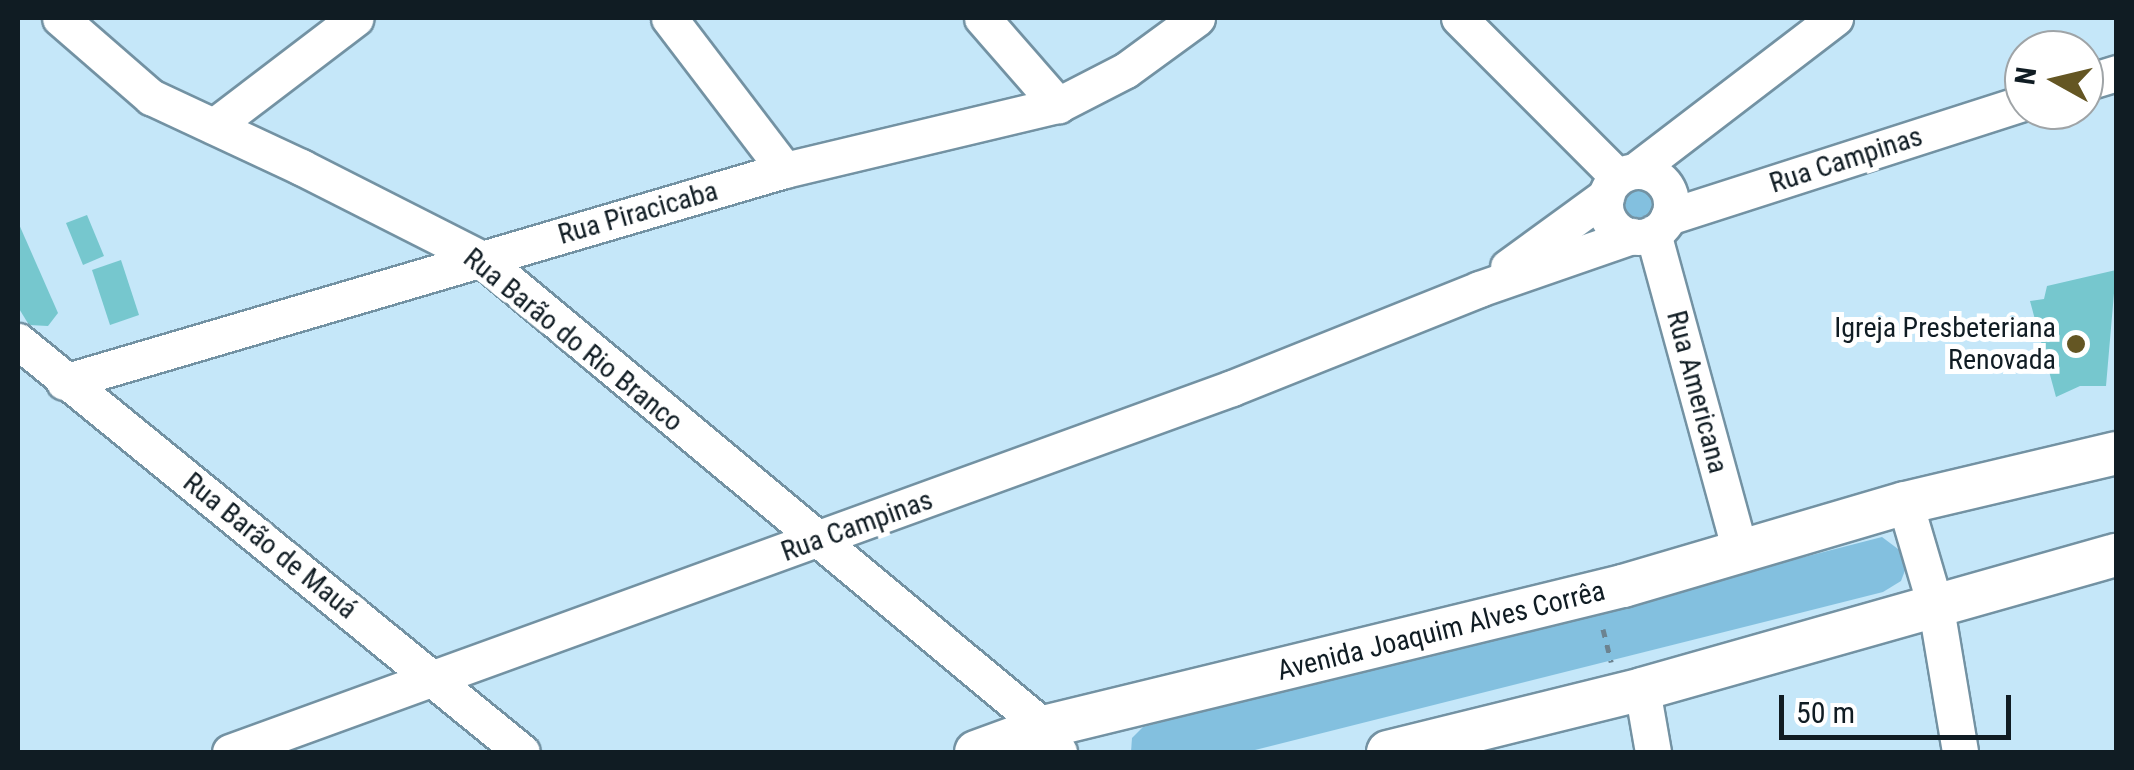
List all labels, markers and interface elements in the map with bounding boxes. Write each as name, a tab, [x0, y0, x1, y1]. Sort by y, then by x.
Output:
north arrow	[2004, 30, 2104, 130]
text: N	[2008, 65, 2043, 87]
street label: Rua Campinas	[1765, 120, 1927, 200]
street label: Rua Piracicaba	[554, 174, 722, 252]
street label: Rua Barão do Rio Branco	[457, 241, 689, 439]
street label: Rua Americana	[1659, 307, 1735, 477]
place label: Igreja Presbeteriana Renovada	[1834, 311, 2056, 377]
marker: Igreja Presbeteriana Renovada	[2065, 333, 2087, 355]
street label: Rua Barão de Mauá	[176, 466, 364, 626]
street label: Rua Campinas	[777, 483, 937, 569]
street label: Avenida Joaquim Alves Corrêa	[1274, 574, 1608, 688]
scale bar	[1784, 675, 2016, 737]
text: 50 m	[1796, 695, 1855, 730]

